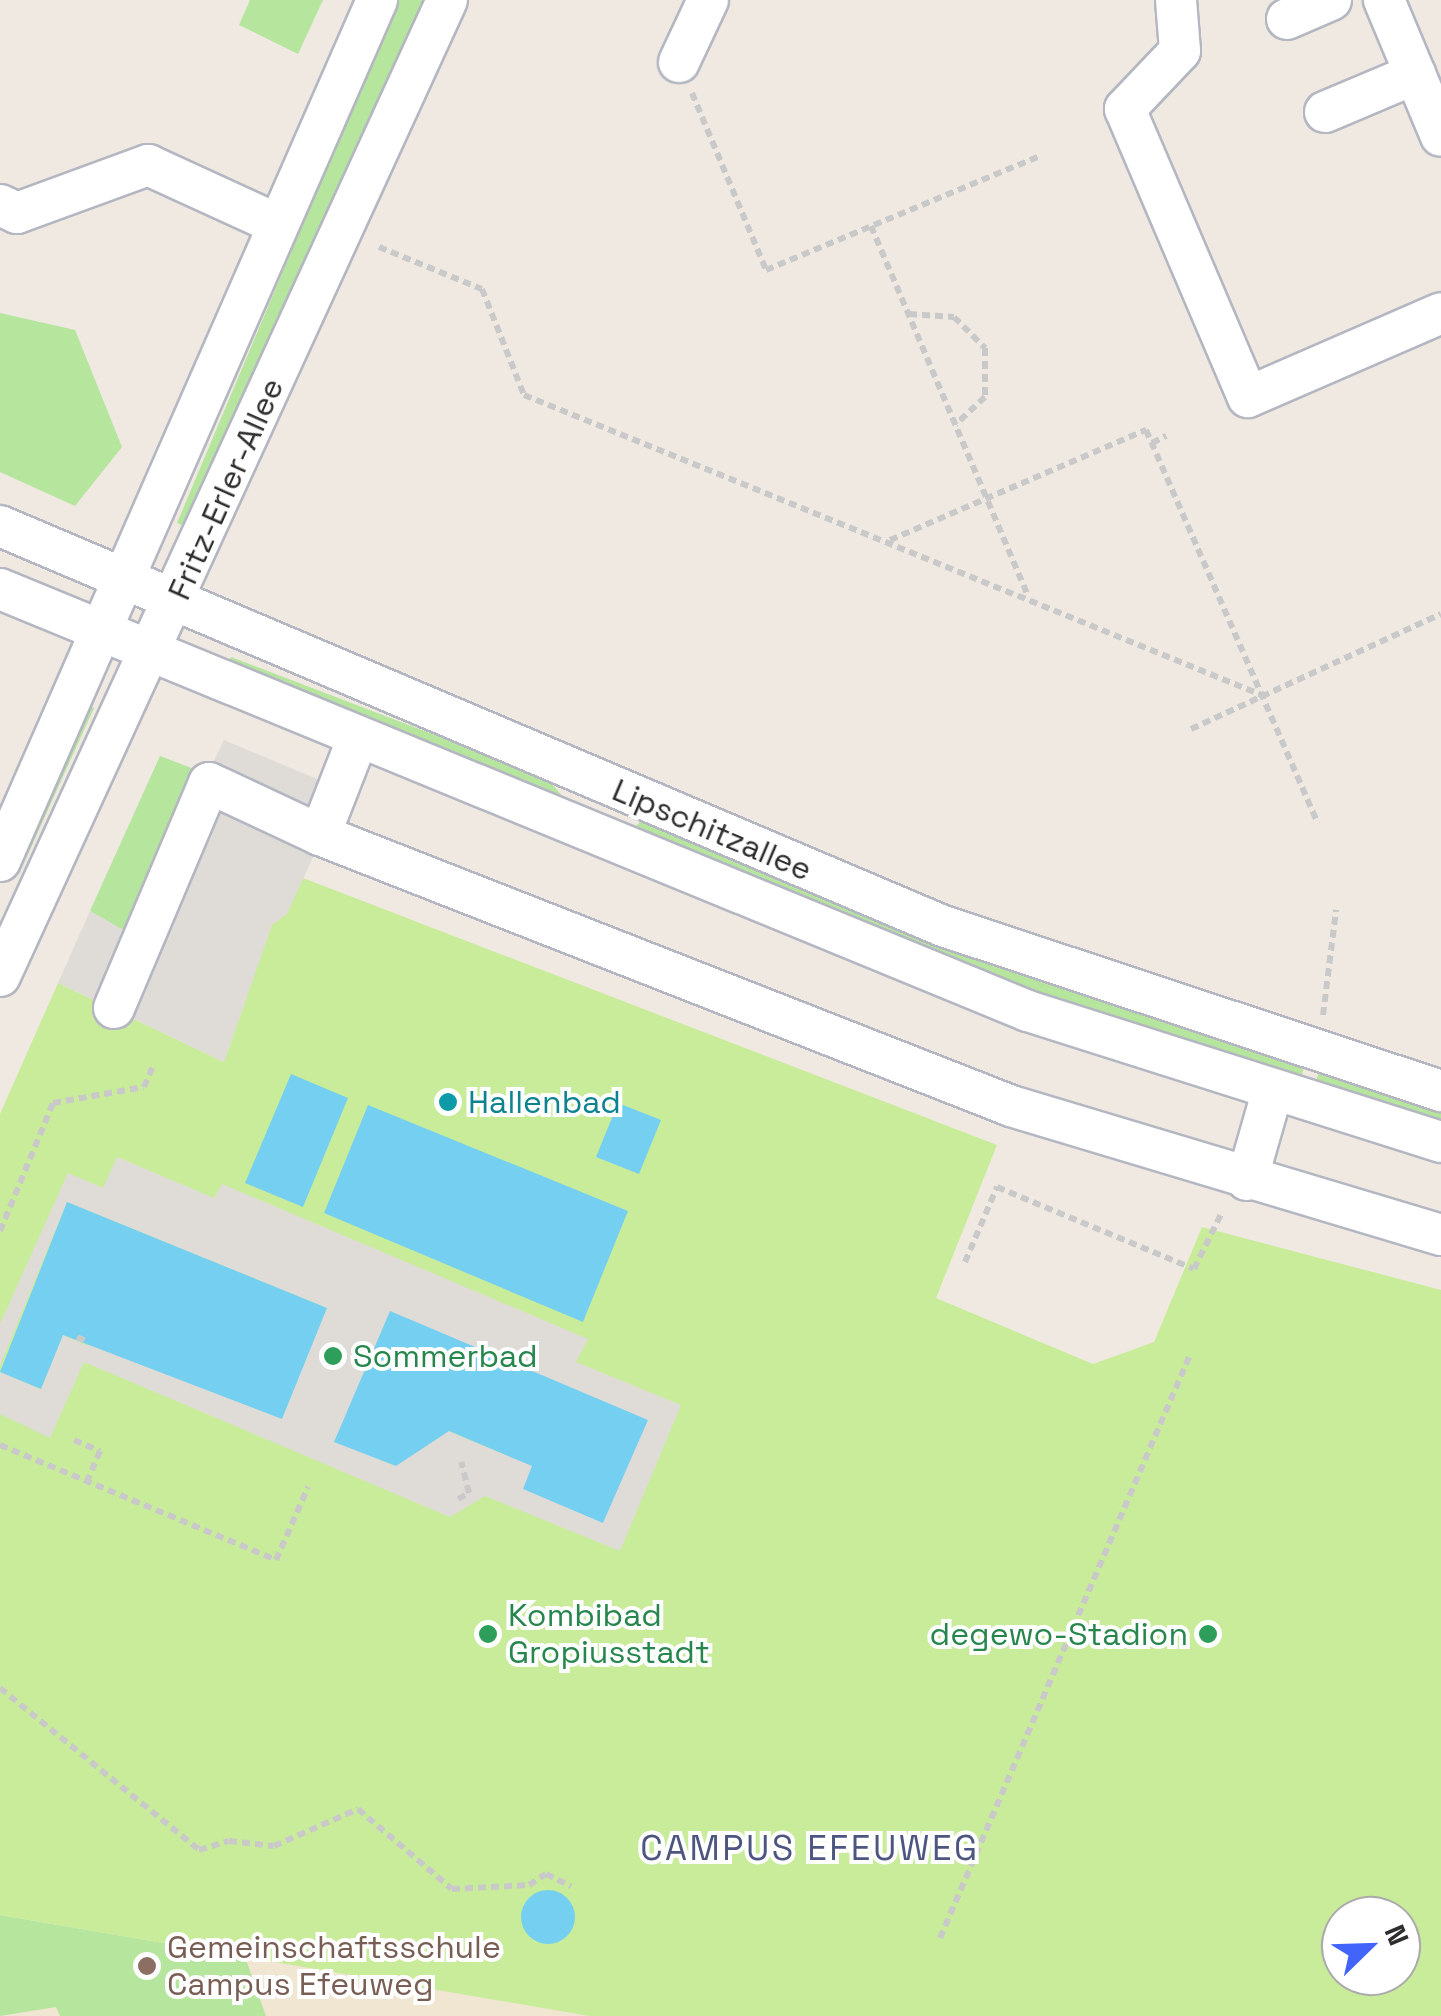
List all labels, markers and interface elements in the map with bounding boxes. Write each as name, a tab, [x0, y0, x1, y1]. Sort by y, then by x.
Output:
street label: Fritz-Erler-Allee	[160, 372, 292, 606]
street label: Lipschitzallee	[607, 771, 817, 889]
place label: Hallenbad	[468, 1083, 621, 1121]
marker: Hallenbad	[437, 1091, 459, 1113]
place label: Sommerbad	[353, 1337, 538, 1375]
marker: Sommerbad	[322, 1345, 344, 1367]
place label: Kombibad Gropiusstadt	[508, 1597, 710, 1672]
place label: degewo-Stadion	[930, 1615, 1188, 1653]
marker: Kombibad Gropiusstadt	[477, 1623, 499, 1645]
marker: degewo-Stadion	[1197, 1623, 1219, 1645]
district label: CAMPUS EFEUWEG	[640, 1827, 980, 1869]
north arrow	[1321, 1896, 1421, 1996]
text: N	[1377, 1919, 1417, 1951]
place label: Gemeinschaftsschule Campus Efeuweg	[167, 1929, 501, 2004]
marker: Gemeinschaftsschule Campus Efeuweg	[136, 1955, 158, 1977]

